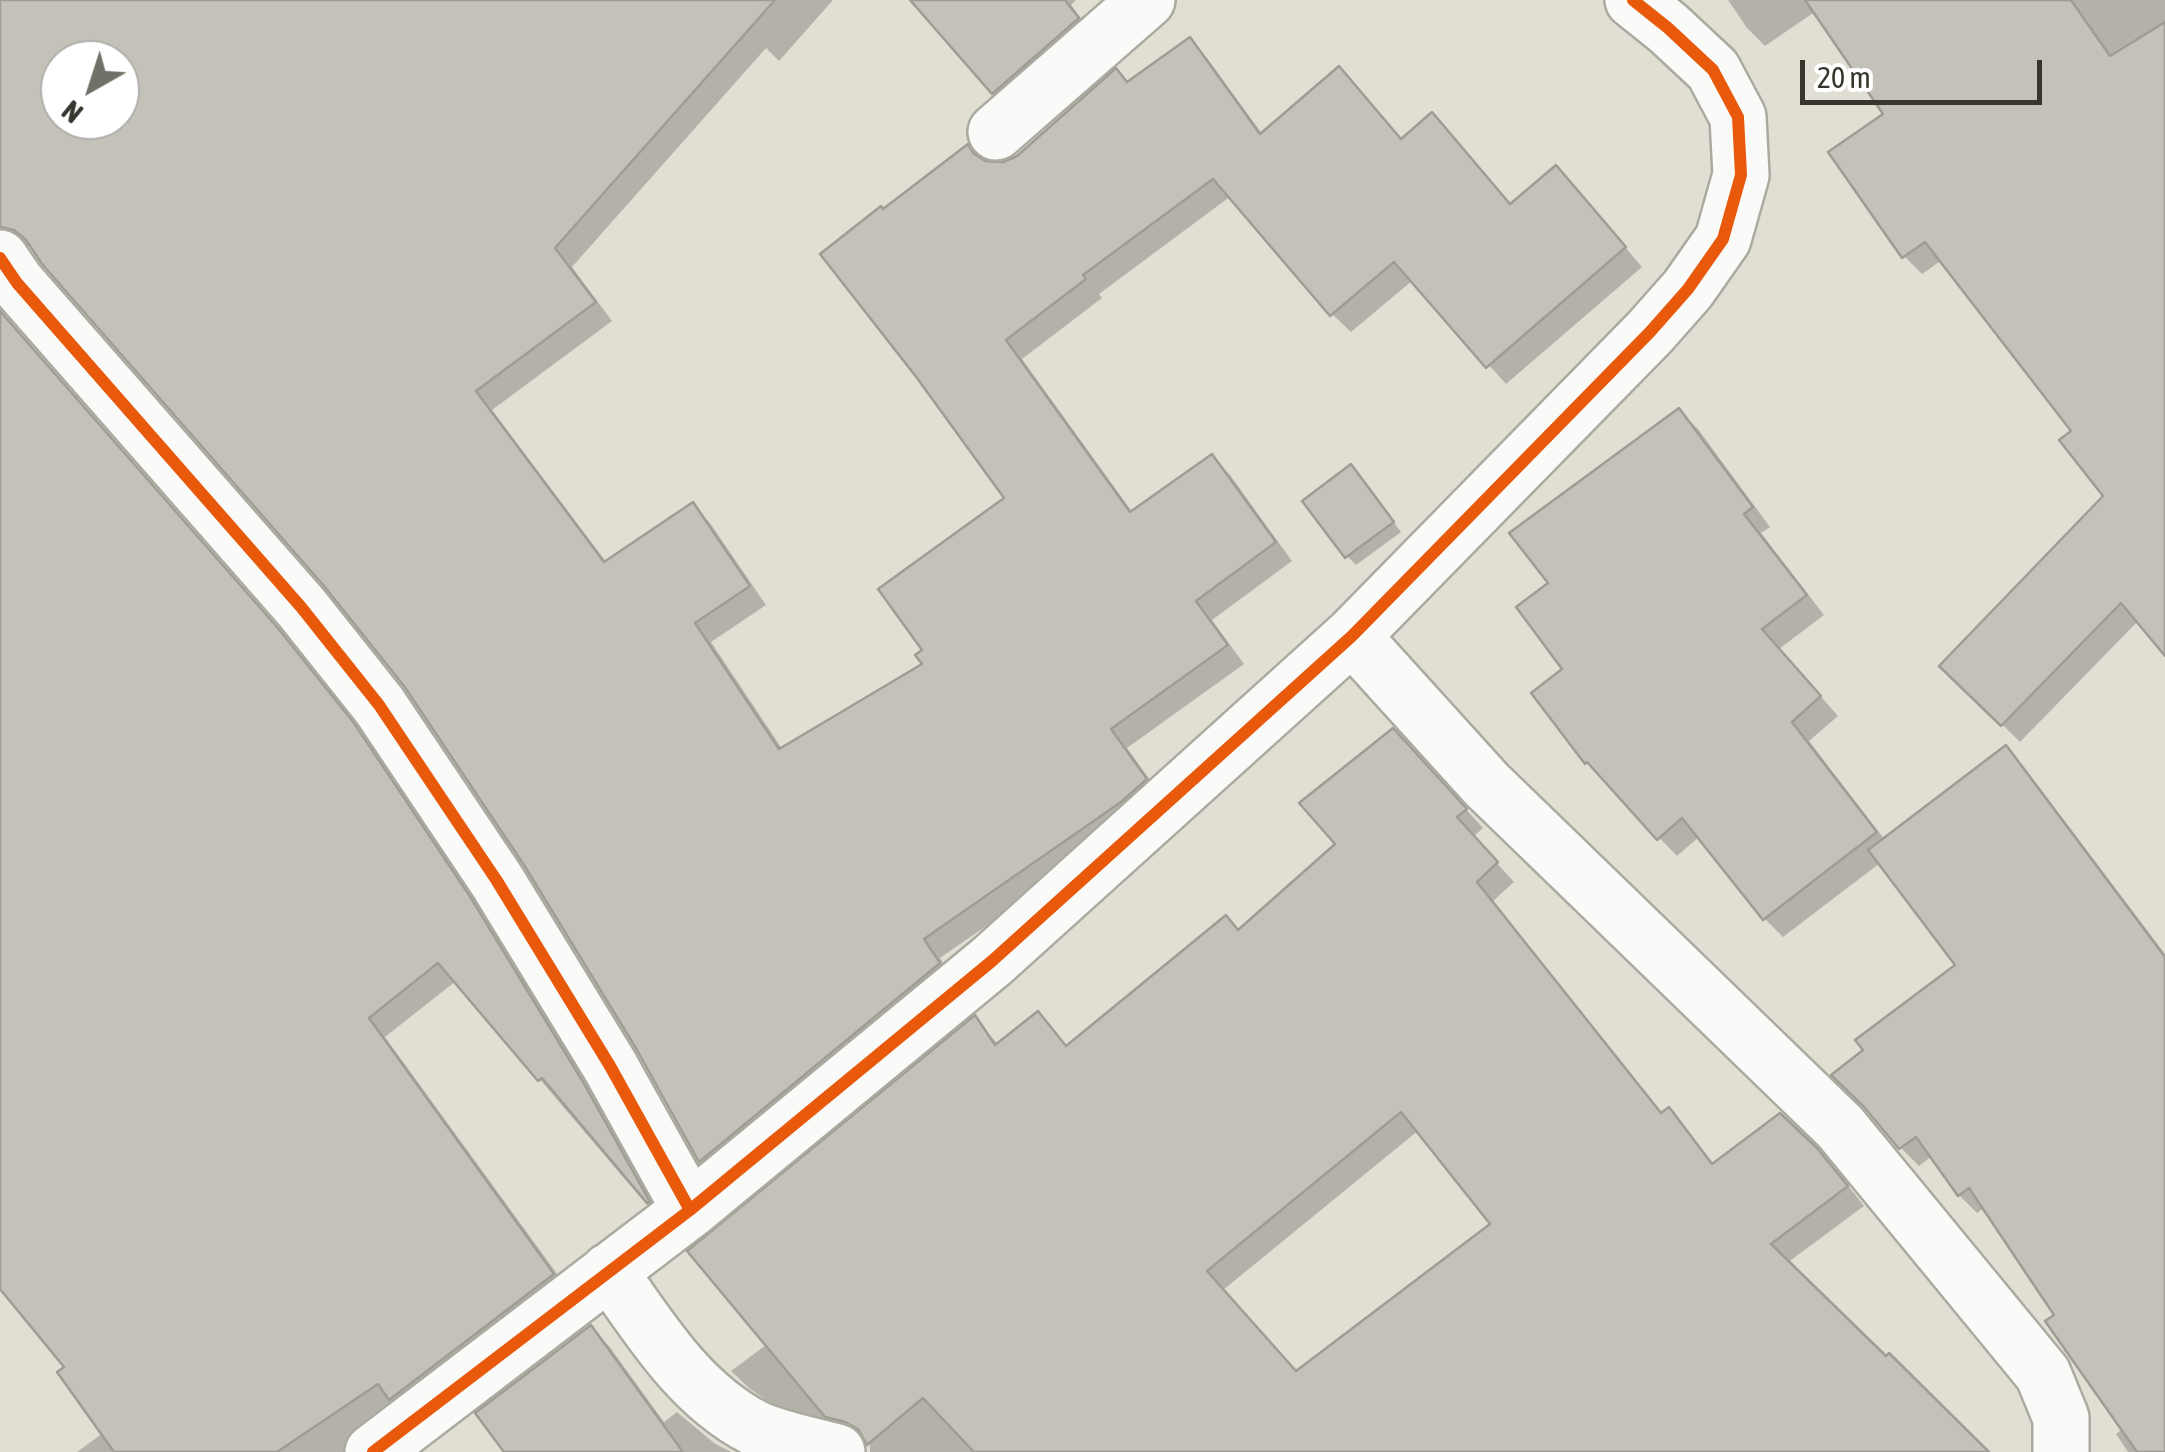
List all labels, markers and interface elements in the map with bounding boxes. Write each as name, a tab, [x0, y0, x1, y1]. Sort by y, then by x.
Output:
north arrow	[40, 40, 140, 140]
scale bar	[1805, 40, 2048, 102]
text: 20 m	[1817, 60, 1871, 94]
text: N	[56, 94, 89, 129]

